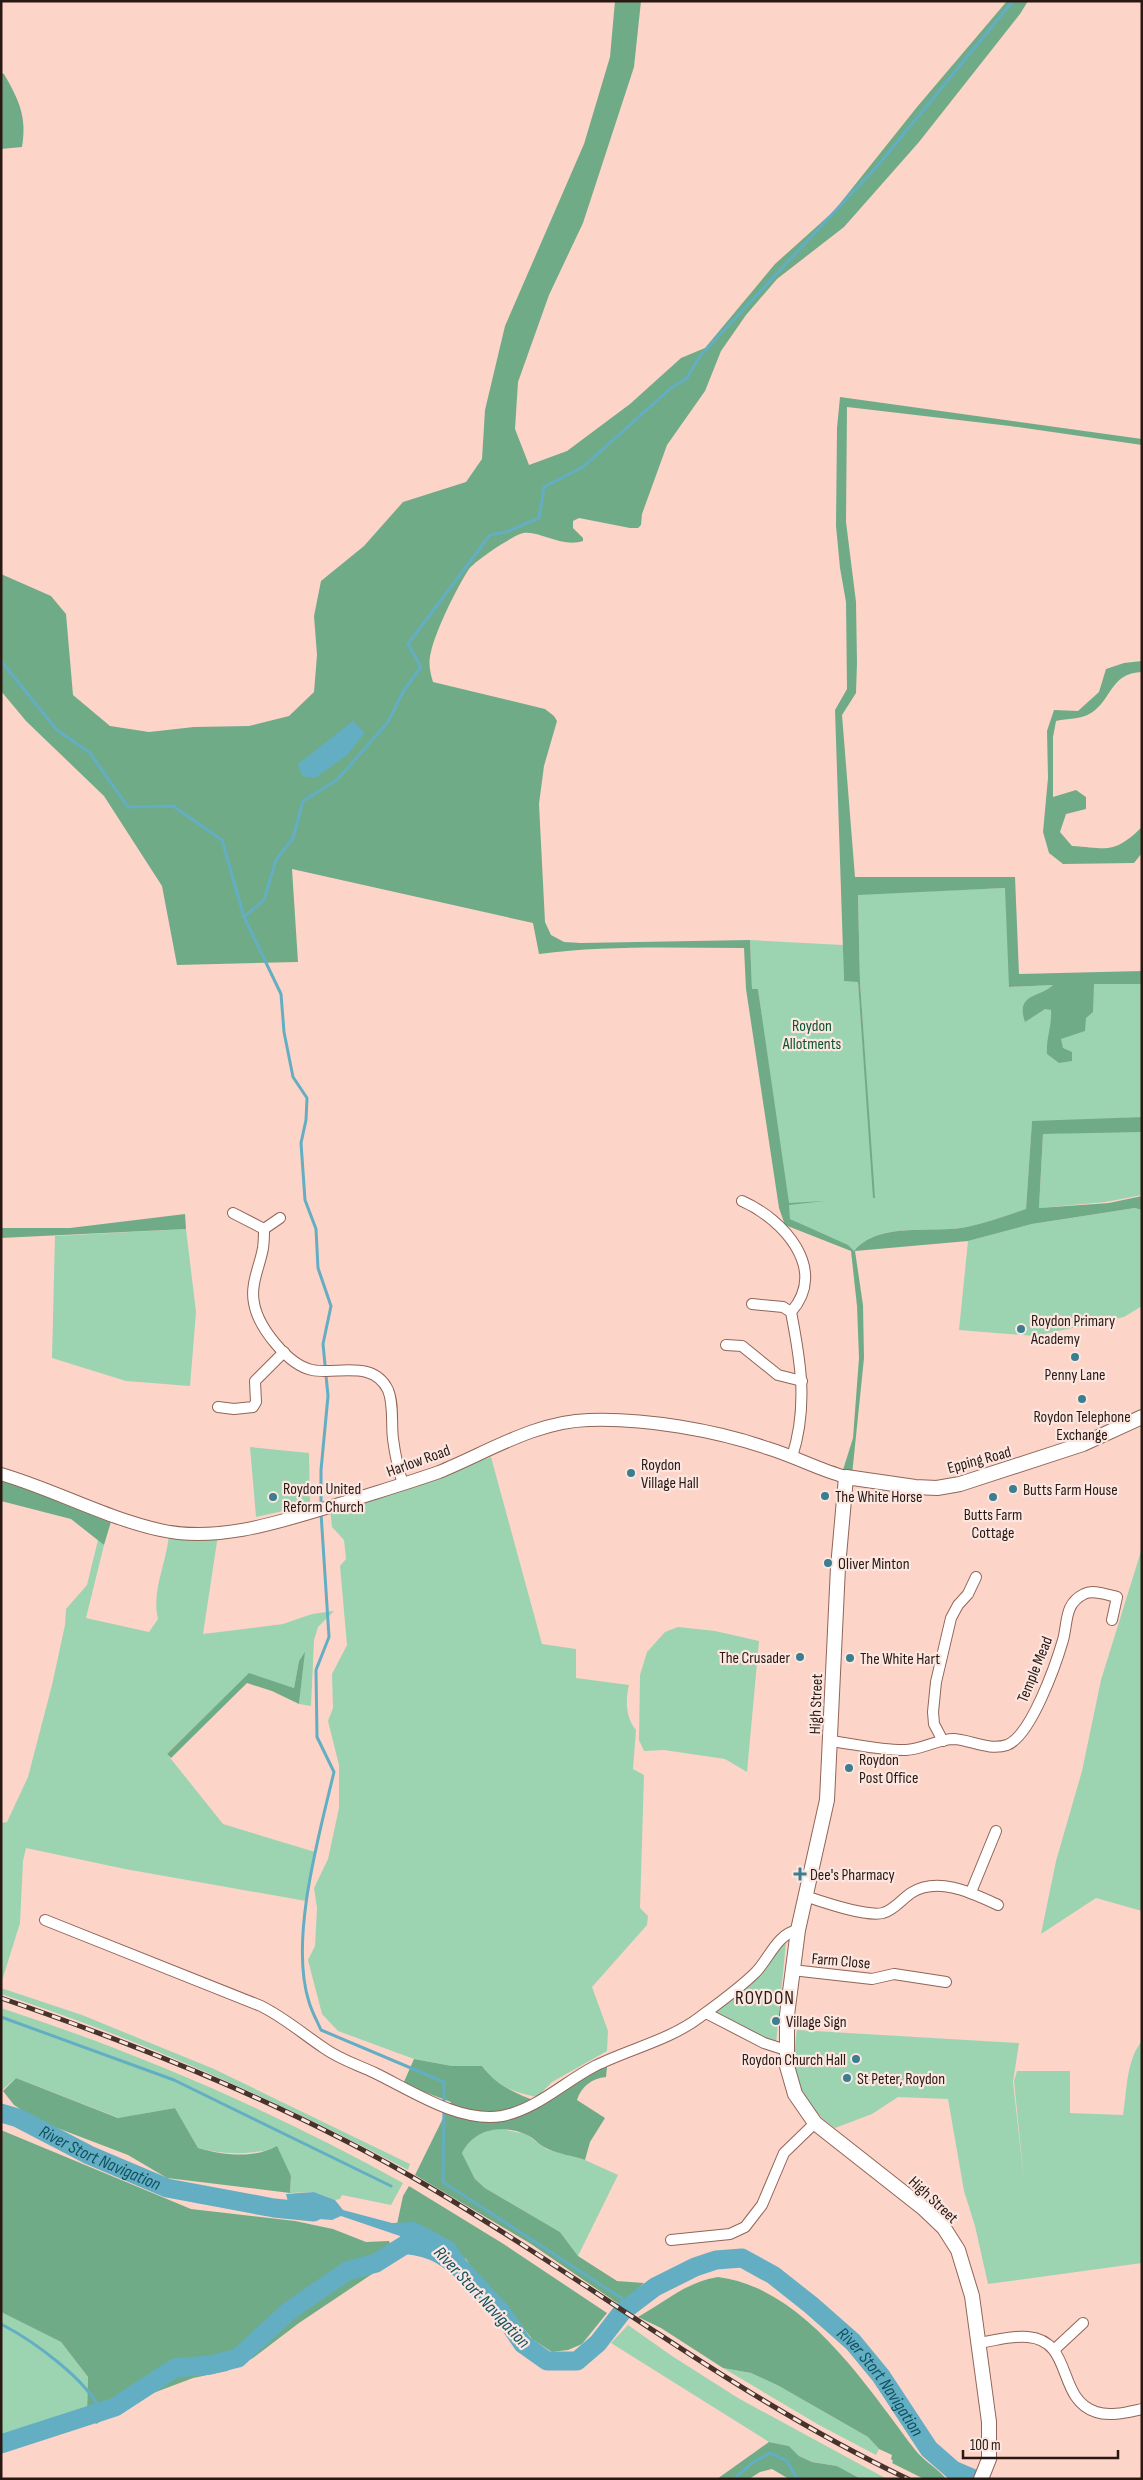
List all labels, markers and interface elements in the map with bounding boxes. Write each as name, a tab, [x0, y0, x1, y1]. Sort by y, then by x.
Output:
park label: Roydon Allotments	[782, 1017, 842, 1054]
place label: Roydon Primary Academy	[1030, 1312, 1115, 1349]
marker: Roydon Primary Academy	[1015, 1323, 1027, 1335]
marker: Penny Lane	[1069, 1351, 1081, 1363]
place label: Penny Lane	[1045, 1366, 1105, 1385]
marker: Roydon Telephone Exchange	[1076, 1393, 1088, 1405]
place label: Roydon Telephone Exchange	[1033, 1408, 1131, 1445]
street label: Harlow Road	[384, 1441, 453, 1482]
street label: Epping Road	[945, 1443, 1013, 1478]
place label: Roydon Village Hall	[641, 1456, 699, 1493]
marker: Roydon Village Hall	[625, 1467, 637, 1479]
place label: Roydon United Reform Church	[283, 1480, 364, 1517]
place label: Butts Farm House	[1023, 1481, 1118, 1500]
marker: Butts Farm House	[1007, 1483, 1019, 1495]
place label: The White Horse	[835, 1488, 922, 1507]
marker: The White Horse	[819, 1490, 831, 1502]
marker: Roydon United Reform Church	[267, 1491, 279, 1503]
marker: Butts Farm Cottage	[987, 1491, 999, 1503]
place label: Butts Farm Cottage	[964, 1506, 1022, 1543]
place label: Oliver Minton	[838, 1555, 910, 1574]
marker: Oliver Minton	[822, 1557, 834, 1569]
street label: Temple Mead	[1014, 1634, 1057, 1705]
place label: The Crusader	[719, 1649, 790, 1668]
place label: The White Hart	[860, 1650, 940, 1669]
marker: The Crusader	[794, 1651, 806, 1663]
marker: The White Hart	[844, 1652, 856, 1664]
street label: High Street	[806, 1673, 827, 1735]
place label: Roydon Post Office	[859, 1751, 918, 1788]
marker: Roydon Post Office	[843, 1762, 855, 1774]
place label: Dee's Pharmacy	[810, 1866, 895, 1885]
marker: Dee's Pharmacy	[794, 1868, 806, 1880]
street label: Farm Close	[811, 1949, 871, 1974]
district label: ROYDON	[735, 1987, 795, 2010]
place label: Village Sign	[786, 2013, 847, 2032]
marker: Village Sign	[770, 2015, 782, 2027]
place label: Roydon Church Hall	[742, 2051, 846, 2070]
marker: Roydon Church Hall	[850, 2053, 862, 2065]
place label: St Peter, Roydon	[857, 2070, 945, 2089]
marker: St Peter, Roydon	[841, 2072, 853, 2084]
water label: River Stort Navigation	[36, 2121, 164, 2195]
street label: High Street	[904, 2172, 962, 2228]
water label: River Stort Navigation	[429, 2242, 534, 2353]
water label: River Stort Navigation	[833, 2323, 928, 2441]
scale bar	[963, 2428, 1118, 2460]
text: 100 m	[970, 2436, 1001, 2455]

